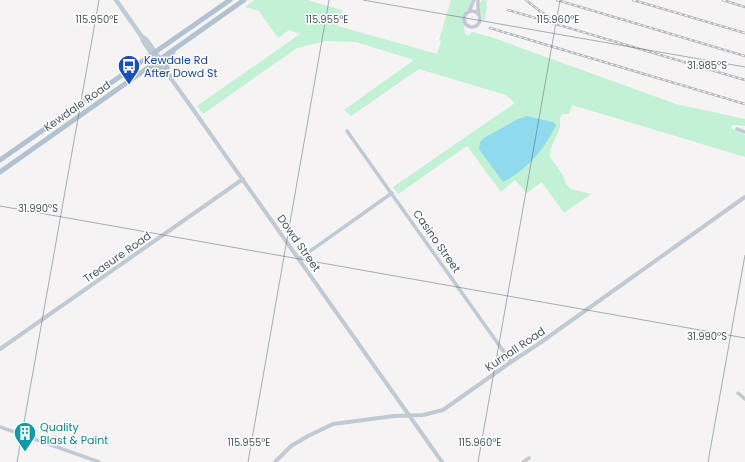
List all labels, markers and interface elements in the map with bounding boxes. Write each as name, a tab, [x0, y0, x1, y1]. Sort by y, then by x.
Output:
text: 115.950°E	[76, 12, 118, 27]
text: 115.955°E	[306, 12, 348, 27]
text: 115.960°E	[537, 12, 579, 27]
place label: Kewdale Rd After Dowd St	[144, 52, 218, 81]
bus stop icon: Kewdale Rd After Dowd St	[116, 53, 142, 86]
text: 31.985°S	[687, 58, 727, 73]
street label: Kewdale Road	[40, 77, 114, 135]
text: 31.990°S	[18, 201, 58, 216]
street label: Casino Street	[409, 206, 465, 276]
street label: Dowd Street	[273, 211, 325, 275]
street label: Treasure Road	[80, 228, 154, 286]
street label: Kurnall Road	[482, 323, 548, 375]
text: 31.990°S	[687, 329, 727, 344]
place label: Quality Blast & Paint	[40, 419, 108, 448]
building icon: Quality Blast & Paint	[12, 420, 38, 453]
text: 115.955°E	[228, 435, 270, 450]
text: 115.960°E	[459, 435, 501, 450]

